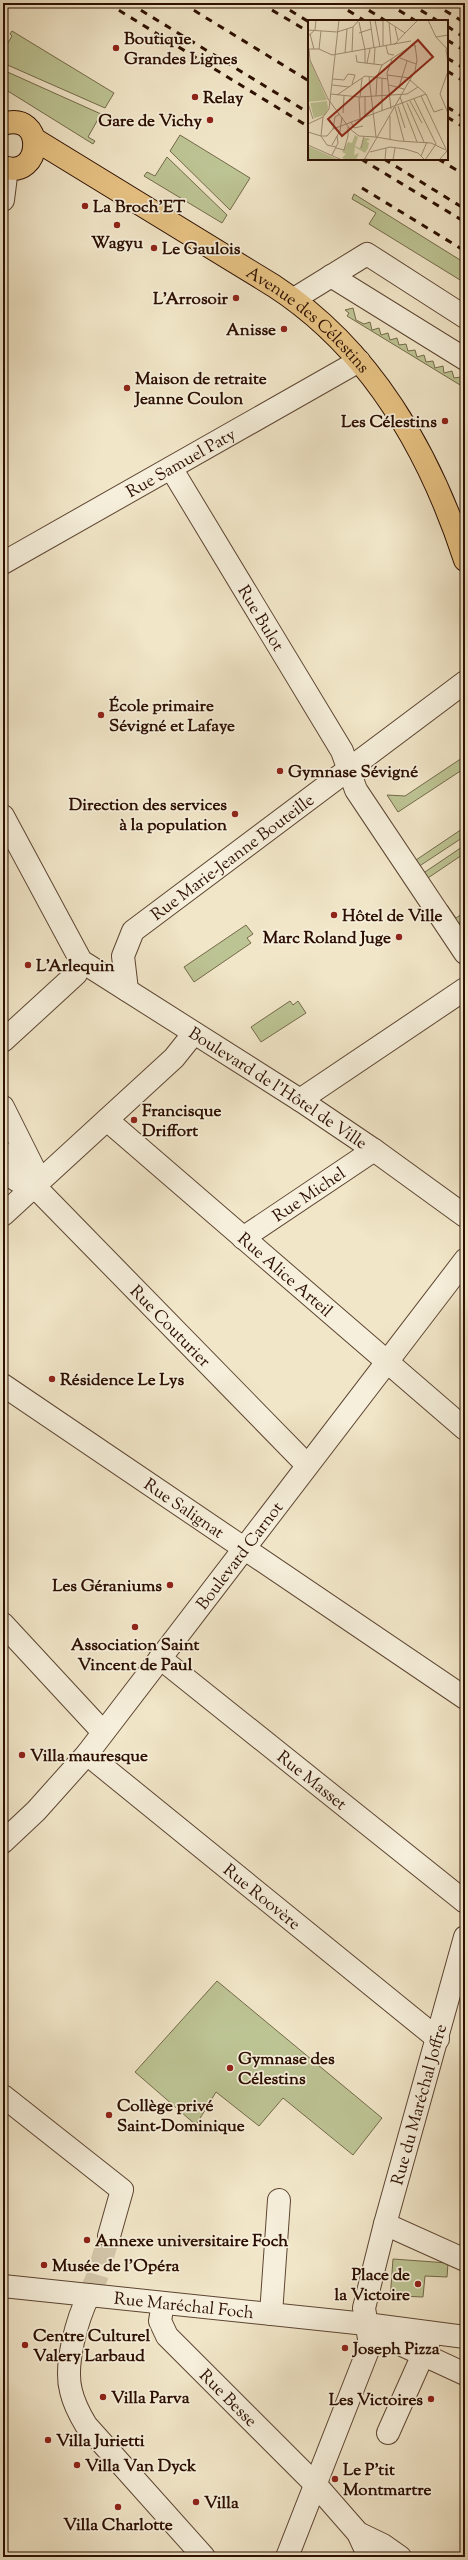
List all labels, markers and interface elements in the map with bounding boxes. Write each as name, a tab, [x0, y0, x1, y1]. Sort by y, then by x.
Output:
inset map	[308, 20, 448, 160]
place label: Boutique Grandes Lignes	[124, 28, 238, 72]
marker: Boutique Grandes Lignes	[111, 43, 121, 53]
place label: Relay	[203, 87, 244, 111]
marker: Relay	[190, 92, 200, 102]
place label: Gare de Vichy	[98, 110, 203, 134]
marker: Gare de Vichy	[205, 115, 215, 125]
place label: La Broch'ET	[93, 196, 185, 220]
marker: La Broch'ET	[80, 201, 90, 211]
marker: Wagyu	[112, 220, 122, 230]
place label: Wagyu	[91, 232, 143, 256]
place label: Le Gaulois	[162, 238, 241, 262]
marker: Le Gaulois	[149, 243, 159, 253]
street label: Avenue des Célestins	[241, 262, 374, 379]
place label: L'Arrosoir	[153, 288, 229, 312]
marker: L'Arrosoir	[231, 293, 241, 303]
place label: Anisse	[226, 319, 276, 343]
marker: Anisse	[279, 324, 289, 334]
place label: Maison de retraite Jeanne Coulon	[133, 368, 267, 412]
marker: Maison de retraite Jeanne Coulon	[122, 383, 132, 393]
place label: Les Célestins	[341, 411, 437, 435]
marker: Les Célestins	[440, 416, 450, 426]
street label: Rue Samuel Paty	[122, 423, 241, 505]
street label: Rue Bulot	[231, 581, 289, 657]
place label: École primaire Sévigné et Lafaye	[109, 695, 235, 739]
marker: École primaire Sévigné et Lafaye	[96, 710, 106, 720]
place label: Gymnase Sévigné	[288, 761, 418, 785]
marker: Gymnase Sévigné	[275, 766, 285, 776]
street label: Rue Marie-Jeanne Bouteille	[147, 789, 320, 927]
place label: Direction des services à la population	[69, 794, 228, 838]
marker: Direction des services à la population	[230, 809, 240, 819]
place label: Hôtel de Ville	[342, 905, 443, 929]
marker: Hôtel de Ville	[329, 910, 339, 920]
place label: Marc Roland Juge	[263, 927, 391, 951]
marker: Marc Roland Juge	[394, 932, 404, 942]
place label: L'Arlequin	[36, 955, 116, 979]
marker: L'Arlequin	[23, 960, 33, 970]
street label: Boulevard de l'Hôtel de Ville	[183, 1022, 371, 1156]
place label: Francisque Driffort	[142, 1100, 222, 1144]
marker: Francisque Driffort	[129, 1115, 139, 1125]
street label: Rue Michel	[268, 1162, 351, 1229]
street label: Rue Alice Arteil	[232, 1228, 337, 1324]
street label: Rue Couturier	[123, 1281, 216, 1374]
place label: Résidence Le Lys	[60, 1369, 185, 1393]
marker: Résidence Le Lys	[47, 1374, 57, 1384]
street label: Rue Salignat	[138, 1474, 228, 1545]
street label: Boulevard Carnot	[191, 1497, 290, 1616]
place label: Les Géraniums	[52, 1575, 162, 1599]
marker: Les Géraniums	[165, 1580, 175, 1590]
marker: Association Saint Vincent de Paul	[130, 1622, 140, 1632]
place label: Association Saint Vincent de Paul	[71, 1634, 200, 1678]
place label: Villa mauresque	[30, 1745, 148, 1769]
street label: Rue Masset	[271, 1746, 351, 1817]
marker: Villa mauresque	[17, 1750, 27, 1760]
street label: Rue Roovère	[217, 1859, 305, 1937]
street label: Rue du Maréchal Joffre	[386, 2022, 454, 2188]
place label: Gymnase des Célestins	[238, 2048, 335, 2092]
marker: Gymnase des Célestins	[225, 2063, 235, 2073]
place label: Collège privé Saint-Dominique	[117, 2095, 245, 2139]
marker: Collège privé Saint-Dominique	[104, 2110, 114, 2120]
place label: Annexe universitaire Foch	[95, 2230, 288, 2254]
marker: Annexe universitaire Foch	[82, 2235, 92, 2245]
place label: Musée de l'Opéra	[52, 2255, 180, 2279]
marker: Musée de l'Opéra	[39, 2260, 49, 2270]
place label: Place de la Victoire	[335, 2264, 410, 2308]
marker: Place de la Victoire	[413, 2279, 423, 2289]
street label: Rue Maréchal Foch	[113, 2288, 255, 2326]
place label: Centre Culturel Valery Larbaud	[33, 2325, 150, 2369]
place label: Joseph Pizza	[351, 2338, 440, 2362]
marker: Centre Culturel Valery Larbaud	[20, 2340, 30, 2350]
marker: Joseph Pizza	[340, 2343, 350, 2353]
street label: Rue Besse	[193, 2365, 262, 2433]
place label: Villa Parva	[111, 2387, 190, 2411]
place label: Les Victoires	[329, 2389, 423, 2413]
marker: Villa Parva	[98, 2392, 108, 2402]
marker: Les Victoires	[426, 2394, 436, 2404]
place label: Villa Jurietti	[56, 2430, 145, 2454]
marker: Villa Jurietti	[43, 2435, 53, 2445]
place label: Villa Van Dyck	[85, 2455, 197, 2479]
place label: Le P'tit Montmartre	[343, 2459, 432, 2503]
marker: Villa Van Dyck	[72, 2460, 82, 2470]
marker: Le P'tit Montmartre	[330, 2474, 340, 2484]
place label: Villa	[204, 2492, 239, 2516]
marker: Villa	[191, 2497, 201, 2507]
marker: Villa Charlotte	[113, 2502, 123, 2512]
place label: Villa Charlotte	[63, 2514, 173, 2538]

